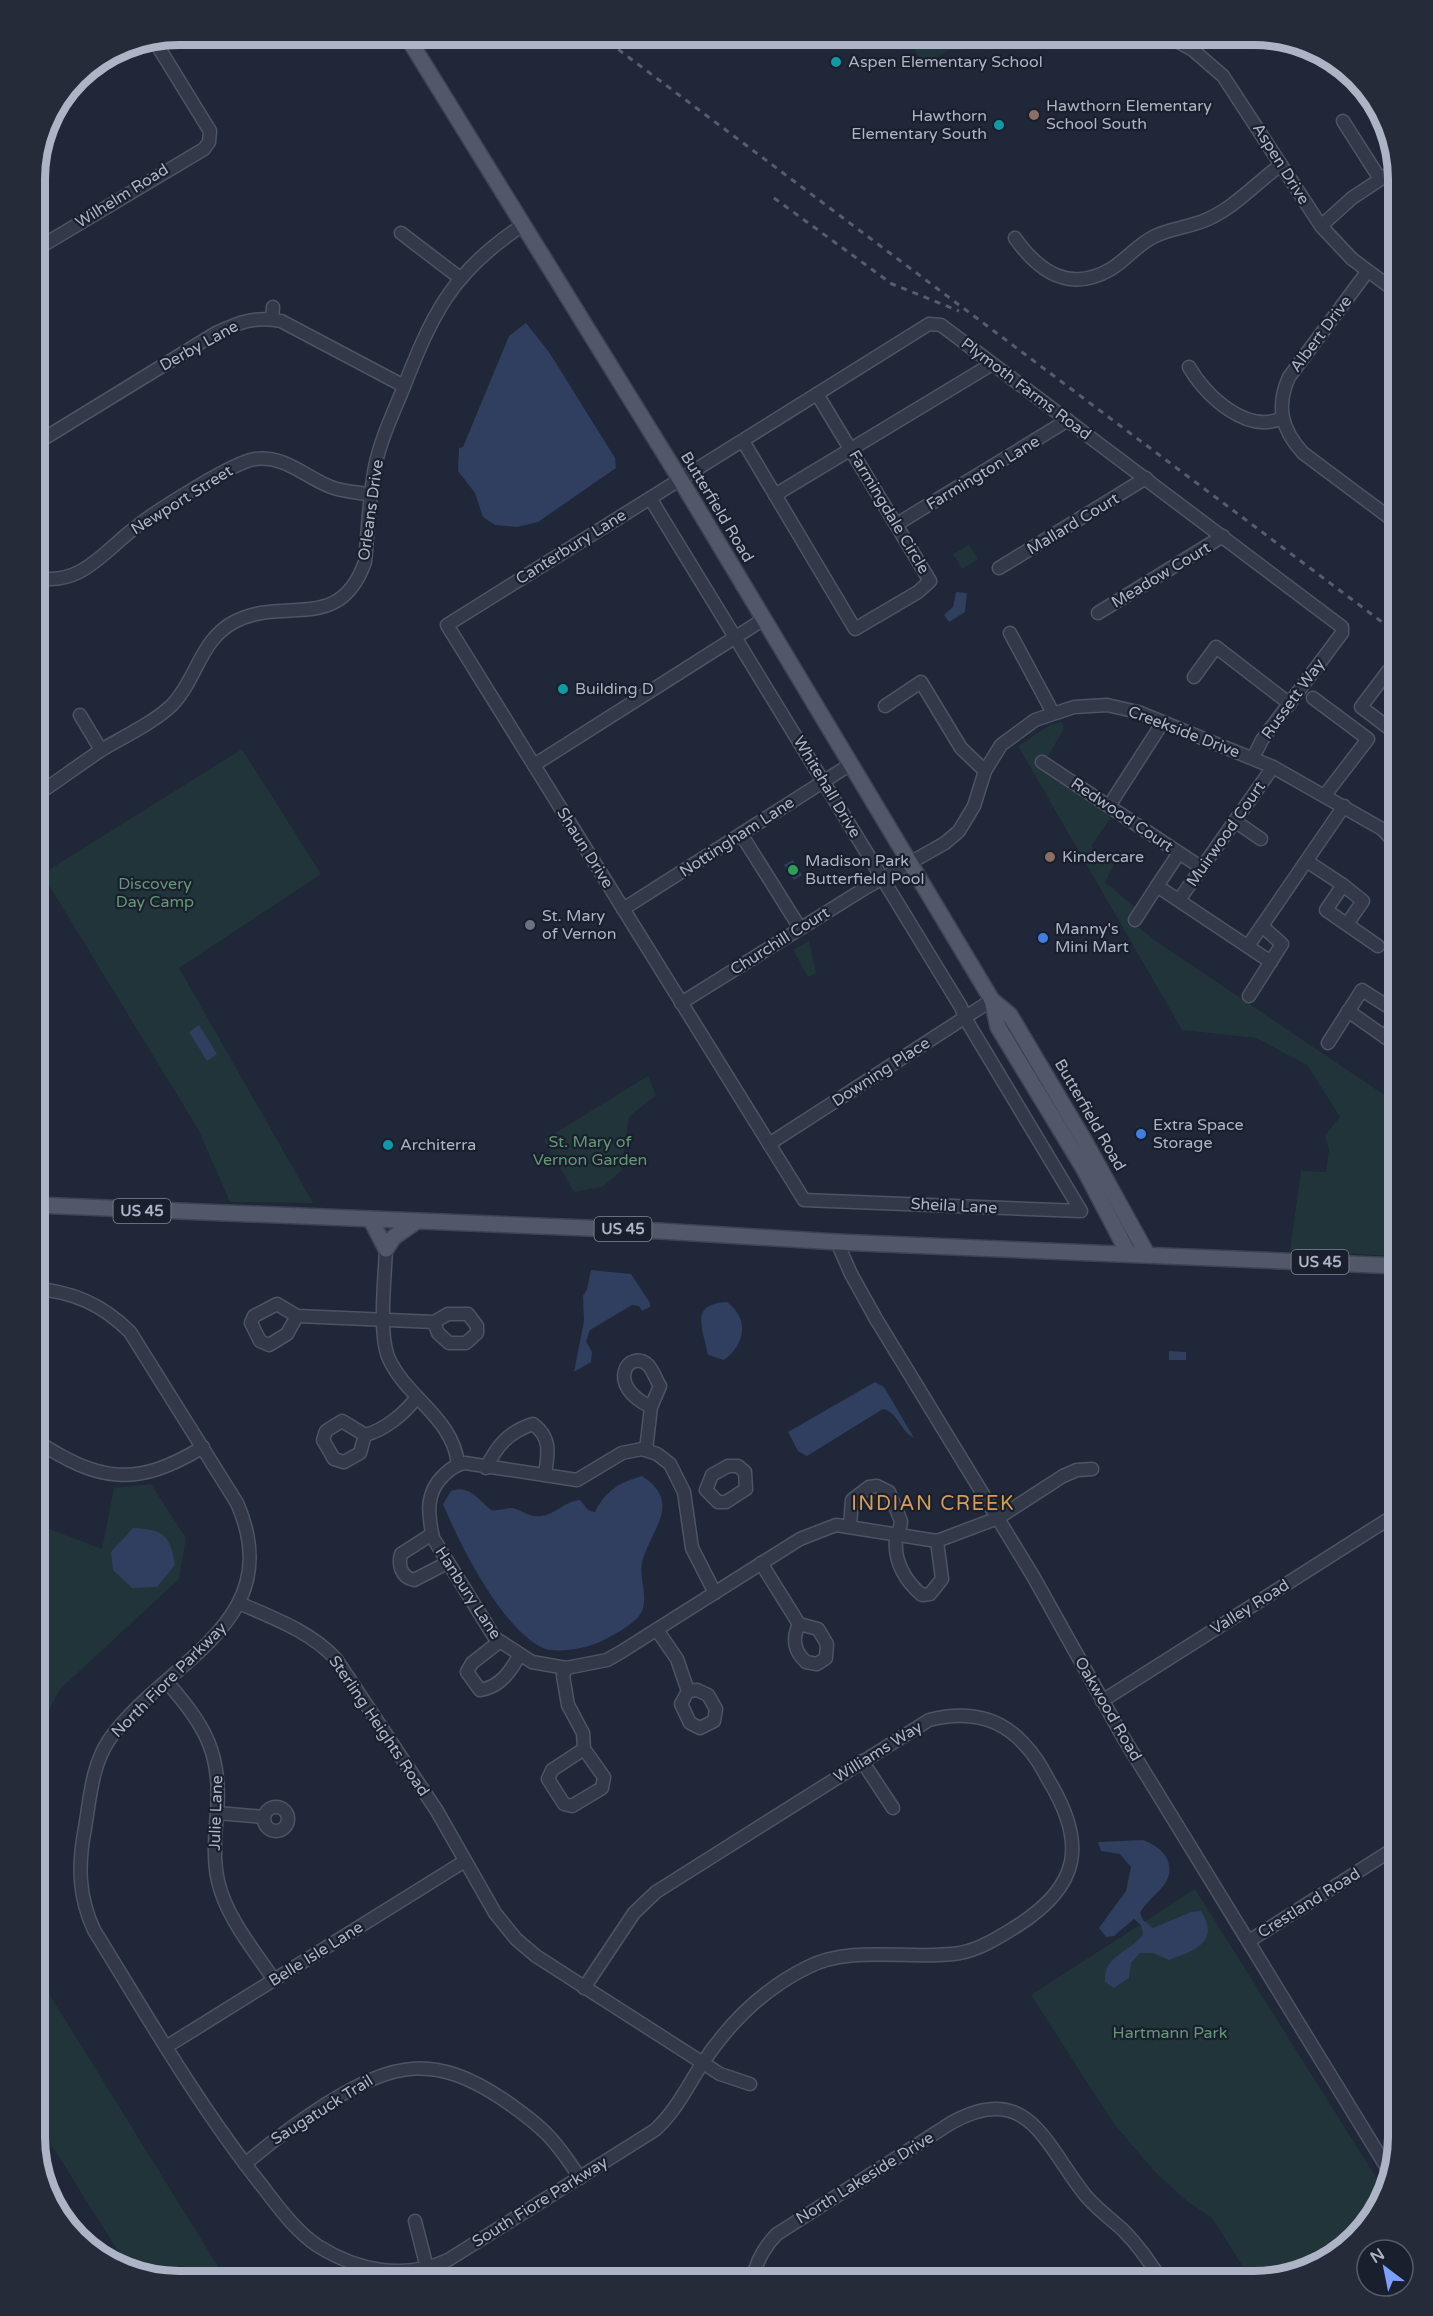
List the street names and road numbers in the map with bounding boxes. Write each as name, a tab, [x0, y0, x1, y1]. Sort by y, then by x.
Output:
street label: Aspen Drive	[1248, 120, 1314, 208]
street label: Wilhelm Road	[72, 159, 172, 233]
street label: Albert Drive	[1286, 292, 1356, 376]
street label: Derby Lane	[156, 316, 242, 376]
street label: Plymoth Farms Road	[957, 333, 1095, 445]
street label: Farmington Lane	[923, 431, 1043, 515]
street label: Farmingdale Circle	[844, 446, 934, 578]
street label: Butterfield Road	[676, 448, 758, 566]
street label: Orleans Drive	[354, 458, 388, 562]
street label: Newport Street	[127, 461, 237, 539]
street label: Mallard Court	[1023, 489, 1123, 559]
street label: Canterbury Lane	[512, 505, 630, 589]
street label: Meadow Court	[1108, 537, 1214, 613]
street label: Russett Way	[1257, 654, 1329, 743]
street label: Creekside Drive	[1125, 702, 1243, 762]
street label: Whitehall Drive	[789, 732, 865, 842]
street label: Redwood Court	[1067, 773, 1177, 857]
street label: Muirwood Court	[1182, 777, 1270, 891]
street label: Nottingham Lane	[676, 792, 798, 882]
street label: Shaun Drive	[552, 804, 618, 892]
street label: Churchill Court	[727, 902, 833, 980]
street label: Downing Place	[828, 1033, 934, 1111]
street label: Butterfield Road	[1050, 1056, 1130, 1174]
street label: Sheila Lane	[910, 1194, 998, 1218]
road number: US 45	[114, 1199, 170, 1223]
road number: US 45	[594, 1217, 652, 1241]
road number: US 45	[1292, 1250, 1348, 1274]
street label: Hanbury Lane	[431, 1543, 505, 1643]
street label: Valley Road	[1207, 1575, 1293, 1639]
street label: North Fiore Parkway	[107, 1618, 231, 1742]
street label: Sterling Heights Road	[324, 1652, 434, 1800]
street label: Oakwood Road	[1070, 1653, 1146, 1765]
street label: Williams Way	[830, 1717, 926, 1787]
street label: Julie Lane	[205, 1775, 227, 1851]
street label: Crestland Road	[1254, 1864, 1364, 1942]
street label: Belle Isle Lane	[265, 1917, 367, 1991]
street label: Saugatuck Trail	[267, 2071, 377, 2149]
street label: North Lakeside Drive	[792, 2127, 938, 2229]
street label: South Fiore Parkway	[469, 2152, 612, 2252]

